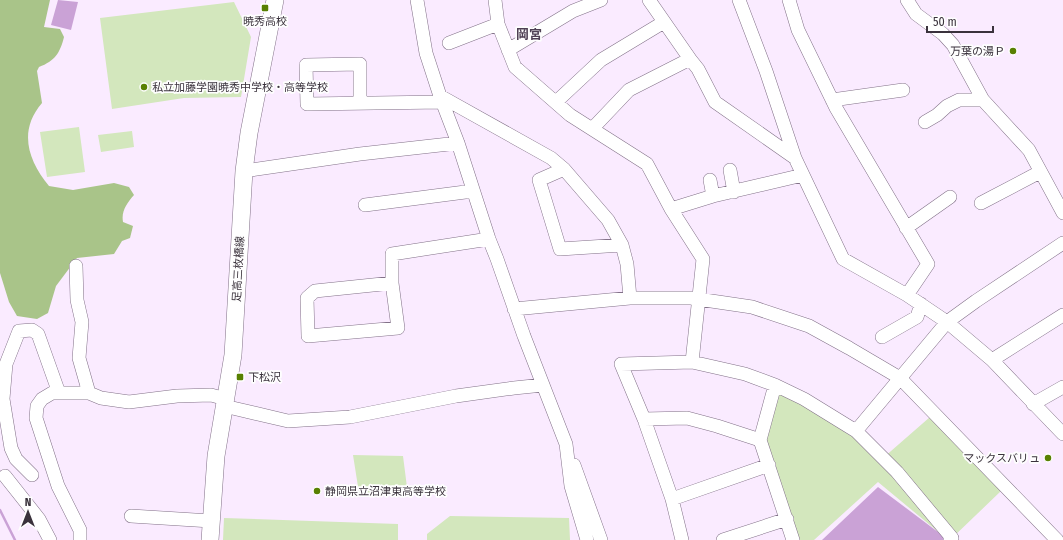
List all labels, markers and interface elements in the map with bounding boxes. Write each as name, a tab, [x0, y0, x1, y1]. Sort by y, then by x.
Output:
marker: 暁秀高校	[260, 3, 270, 13]
scale bar	[927, 8, 993, 34]
place label: 暁秀高校	[243, 15, 287, 28]
text: 50 m	[933, 15, 957, 29]
district label: 岡宮	[516, 27, 542, 42]
place label: 万葉の湯Ｐ	[950, 45, 1005, 58]
marker: 万葉の湯Ｐ	[1008, 46, 1018, 56]
place label: 私立加藤学園暁秀中学校・高等学校	[152, 81, 328, 94]
marker: 私立加藤学園暁秀中学校・高等学校	[139, 82, 149, 92]
street label: 足高三枚橋線	[230, 236, 247, 302]
place label: 下松沢	[248, 371, 281, 384]
marker: 下松沢	[235, 372, 245, 382]
place label: マックスバリュ	[963, 452, 1040, 465]
marker: マックスバリュ	[1043, 453, 1053, 463]
place label: 静岡県立沼津東高等学校	[325, 485, 446, 498]
marker: 静岡県立沼津東高等学校	[312, 486, 322, 496]
north arrow	[8, 492, 48, 532]
text: N	[25, 496, 31, 509]

